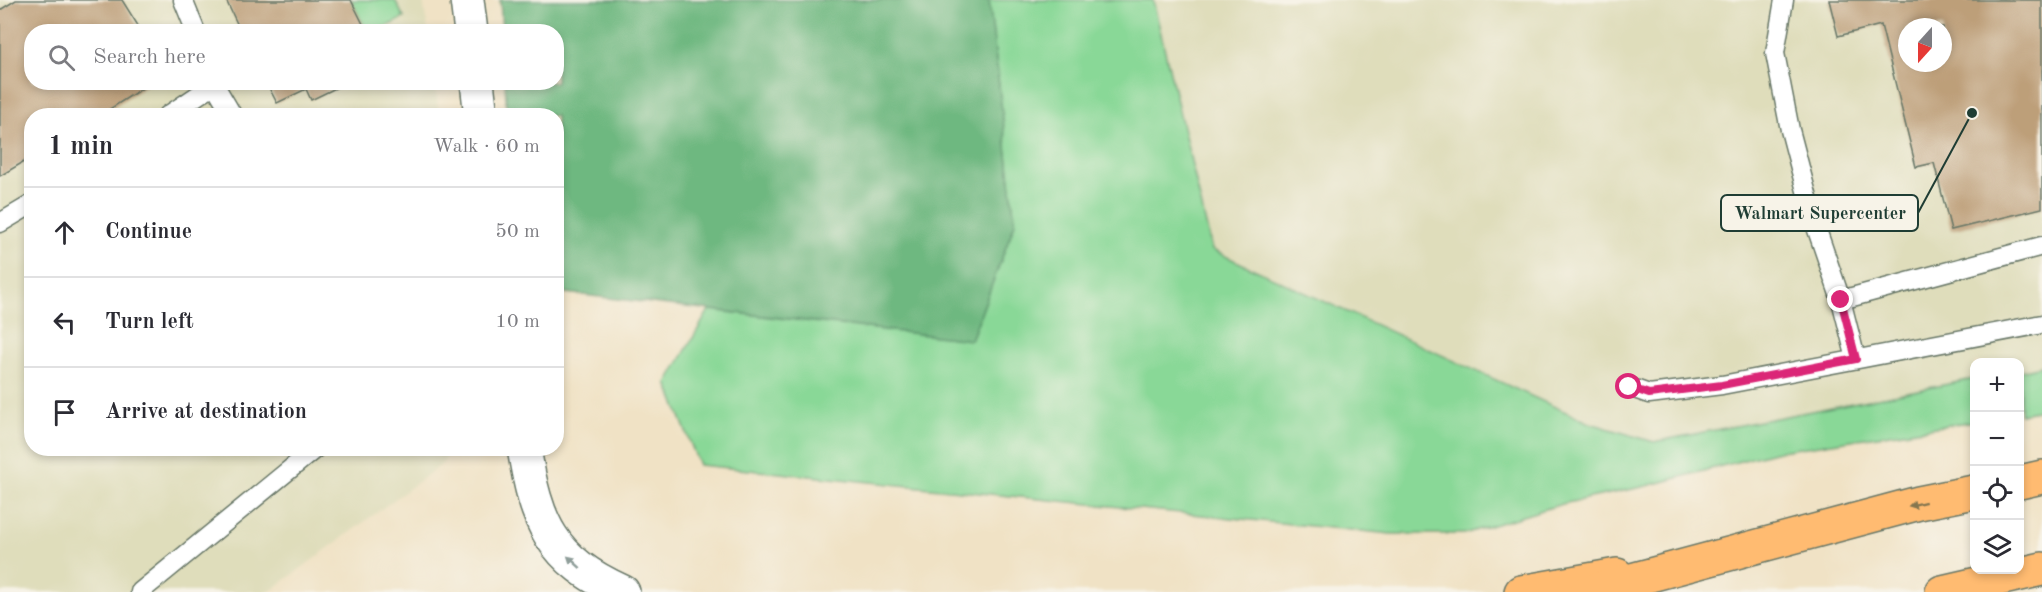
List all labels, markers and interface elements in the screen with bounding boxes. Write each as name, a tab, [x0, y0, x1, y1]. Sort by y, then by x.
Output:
north arrow	[1898, 18, 1952, 72]
search box	[24, 24, 564, 90]
icon: search	[45, 41, 78, 74]
text: Search here	[93, 46, 206, 68]
text: 1 min	[48, 134, 113, 160]
text: Walk · 60 m	[433, 137, 540, 157]
callout: Walmart Supercenter	[1721, 195, 1918, 231]
text: Walmart Supercenter	[1734, 205, 1906, 223]
icon: ahead	[48, 216, 81, 249]
text: Continue	[105, 221, 192, 243]
text: 50 m	[495, 222, 540, 242]
route end	[1827, 286, 1853, 312]
icon: left	[48, 306, 81, 339]
text: Turn left	[105, 311, 194, 333]
text: 10 m	[495, 312, 540, 332]
map controls	[1970, 358, 2024, 574]
button: +	[1970, 358, 2024, 412]
route start	[1615, 373, 1641, 399]
icon: arrive	[48, 396, 81, 429]
text: Arrive at destination	[105, 401, 307, 423]
button: −	[1970, 412, 2024, 466]
button: locate	[1970, 466, 2024, 520]
one-way arrow	[1908, 499, 1927, 509]
button: layers	[1970, 520, 2024, 574]
one-way arrow	[566, 555, 581, 569]

